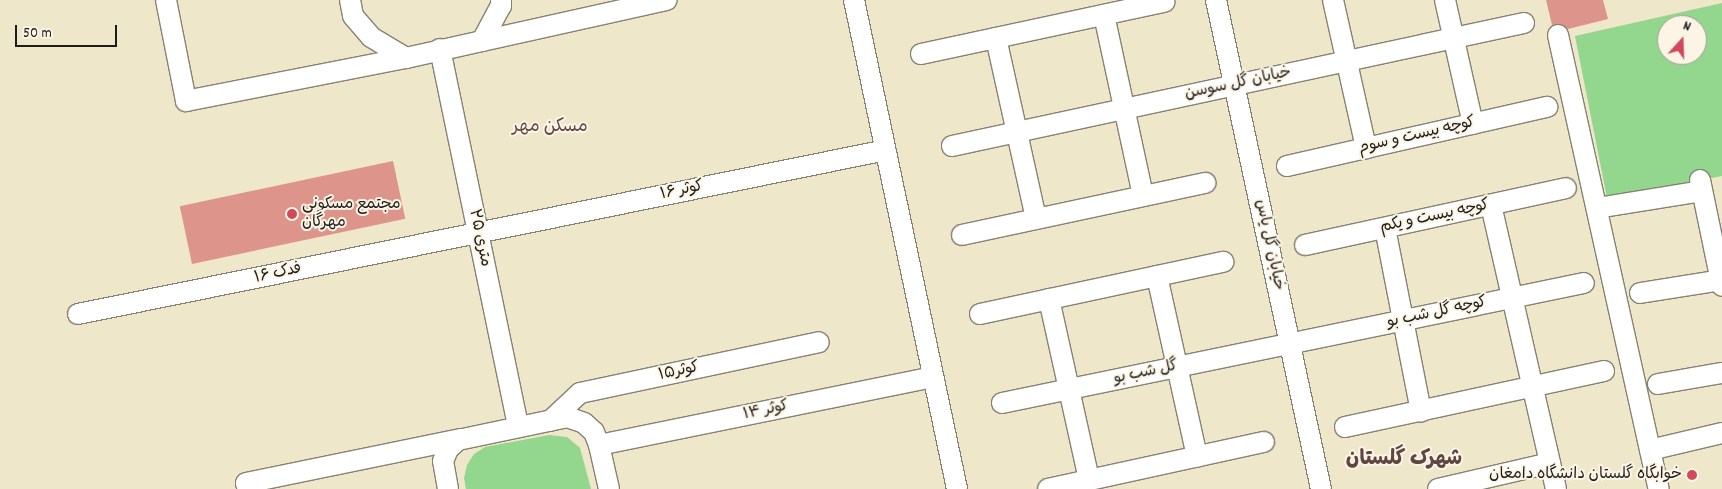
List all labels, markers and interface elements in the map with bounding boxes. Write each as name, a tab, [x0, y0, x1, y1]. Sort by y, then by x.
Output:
scale bar	[18, 15, 120, 47]
north arrow	[1657, 15, 1707, 65]
text: N	[1680, 16, 1693, 37]
text: 50 m	[23, 23, 52, 45]
street label: خیابان گل سوسن	[1183, 63, 1293, 105]
street label: کوچه بیست و سوم	[1357, 113, 1477, 159]
district label: مسکن مهر	[512, 117, 588, 139]
street label: کوثر ۱۶	[659, 177, 705, 205]
place label: مجتمع مسکونی مهرگان	[302, 195, 401, 233]
street label: کوچه بیست و یکم	[1379, 196, 1491, 238]
street label: خیابان گل یاس	[1250, 198, 1288, 292]
street label: ۲۵ متری	[464, 207, 494, 269]
marker: مجتمع مسکونی مهرگان	[286, 208, 298, 220]
street label: فدک ۱۶	[253, 260, 303, 288]
street label: کوچه گل شب بو	[1385, 293, 1489, 333]
street label: گل شب بو	[1112, 357, 1180, 389]
street label: کوثر۱۵	[657, 358, 701, 386]
street label: کوثر ۱۴	[742, 397, 790, 425]
district label: شهرک گلستان	[1346, 447, 1462, 473]
place label: خوابگاه گلستان دانشگاه دامغان	[1489, 465, 1682, 485]
marker: خوابگاه گلستان دانشگاه دامغان	[1686, 469, 1698, 481]

